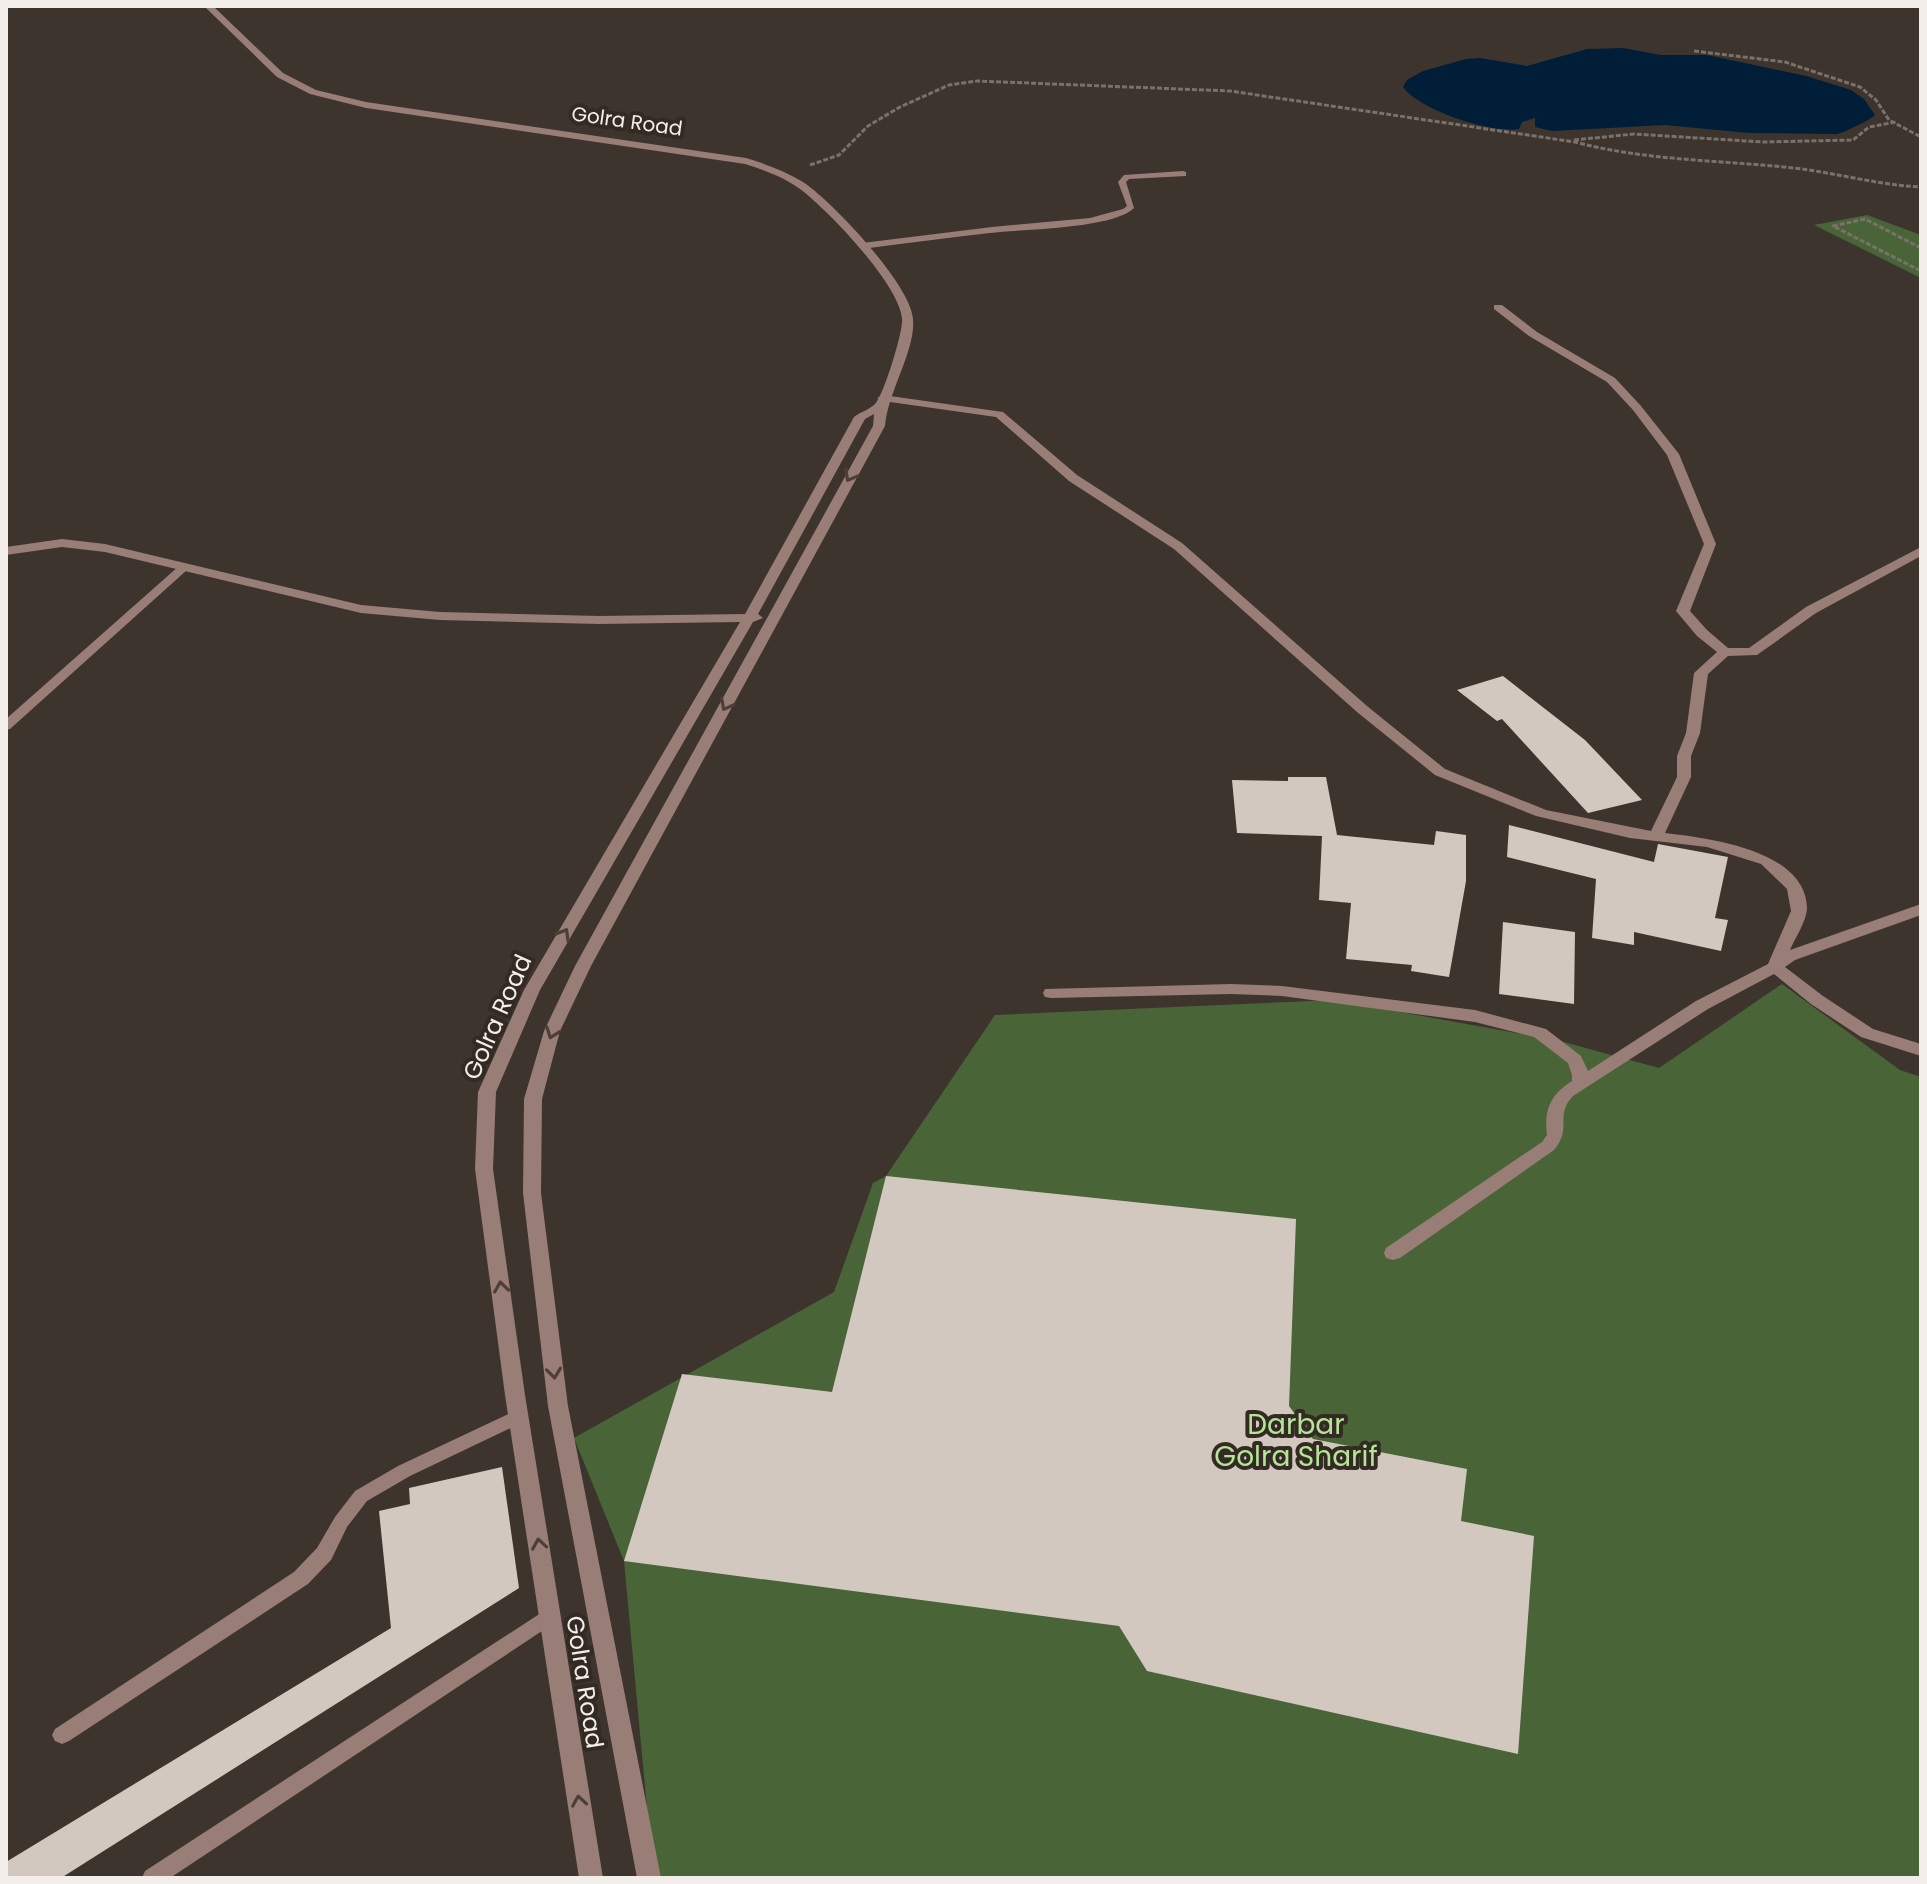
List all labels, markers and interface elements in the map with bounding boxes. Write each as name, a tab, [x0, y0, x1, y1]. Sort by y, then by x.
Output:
street label: Golra Road	[570, 99, 684, 143]
one-way arrow	[845, 468, 860, 483]
one-way arrow	[721, 696, 736, 711]
one-way arrow	[554, 928, 570, 943]
street label: Golra Road	[455, 949, 539, 1085]
one-way arrow	[545, 1025, 562, 1039]
one-way arrow	[493, 1280, 510, 1294]
one-way arrow	[546, 1367, 563, 1380]
park label: Darbar Golra Sharif	[1214, 1405, 1378, 1476]
one-way arrow	[531, 1537, 548, 1551]
street label: Golra Road	[558, 1613, 612, 1751]
one-way arrow	[571, 1794, 588, 1808]

